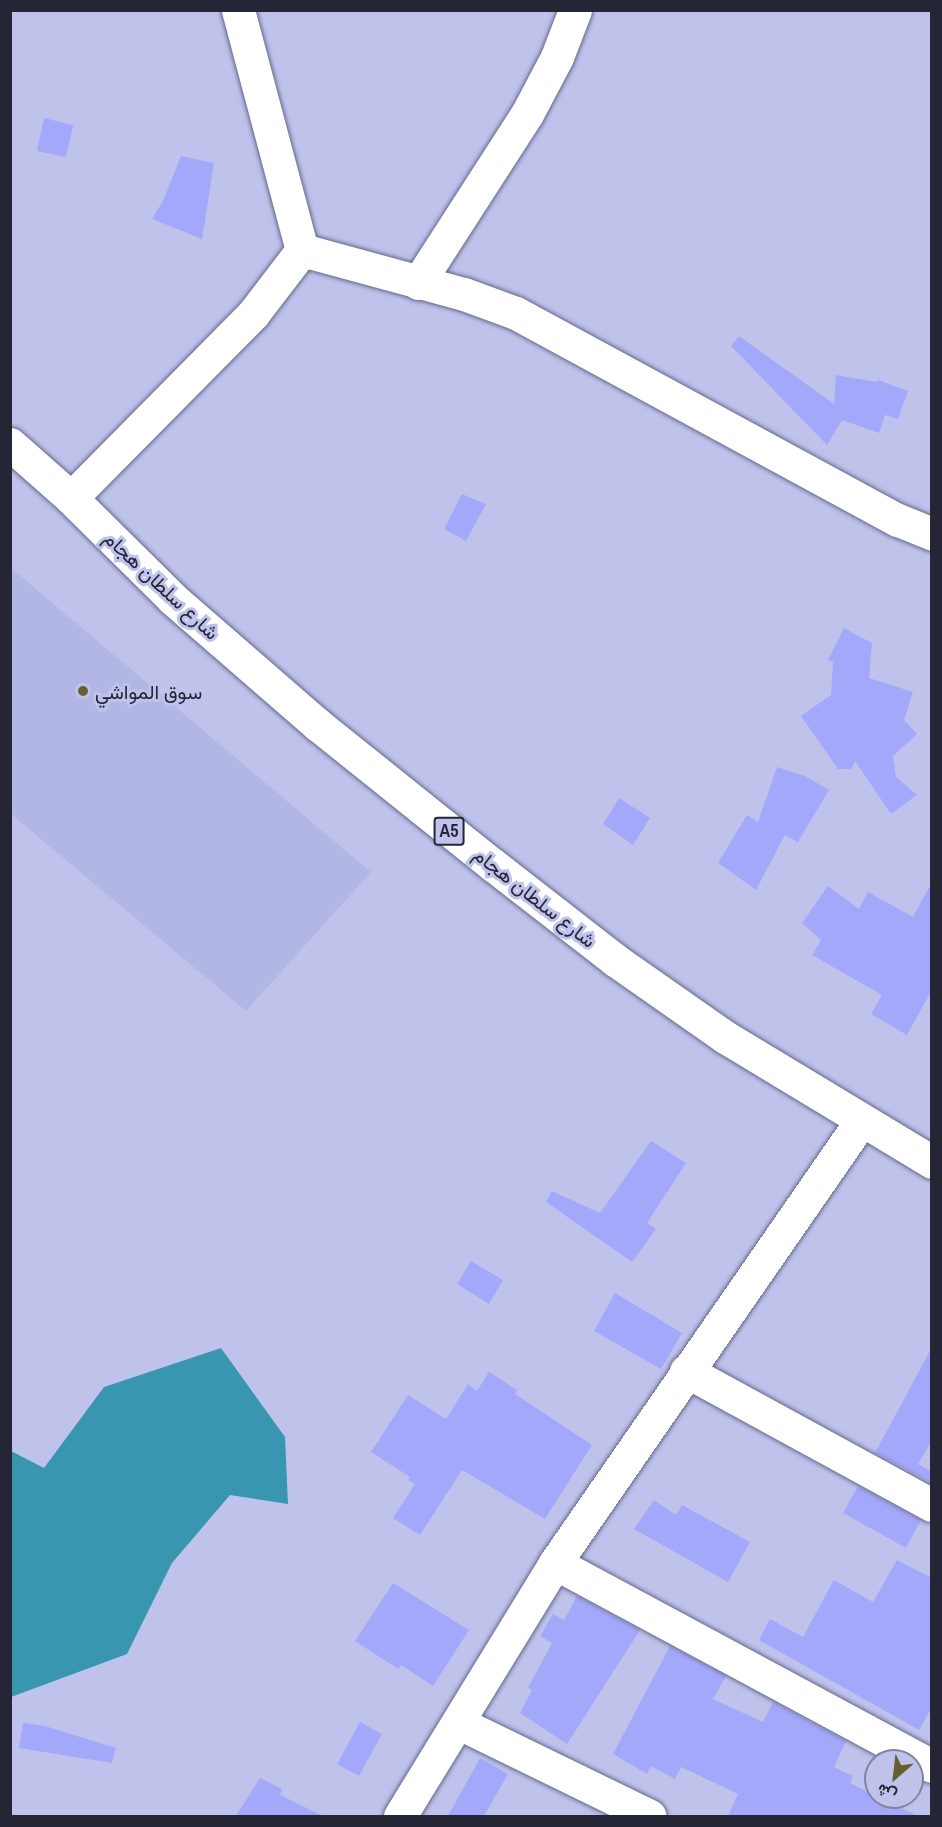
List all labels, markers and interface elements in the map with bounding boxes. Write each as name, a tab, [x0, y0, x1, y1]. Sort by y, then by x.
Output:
street label: شارع سلطان هجام	[100, 526, 224, 644]
place label: سوق المواشي	[95, 679, 202, 703]
marker: سوق المواشي	[76, 684, 90, 698]
road number: A5	[432, 816, 466, 846]
street label: شارع سلطان هجام	[469, 842, 601, 952]
north arrow	[864, 1749, 924, 1809]
text: ش	[873, 1779, 900, 1807]

